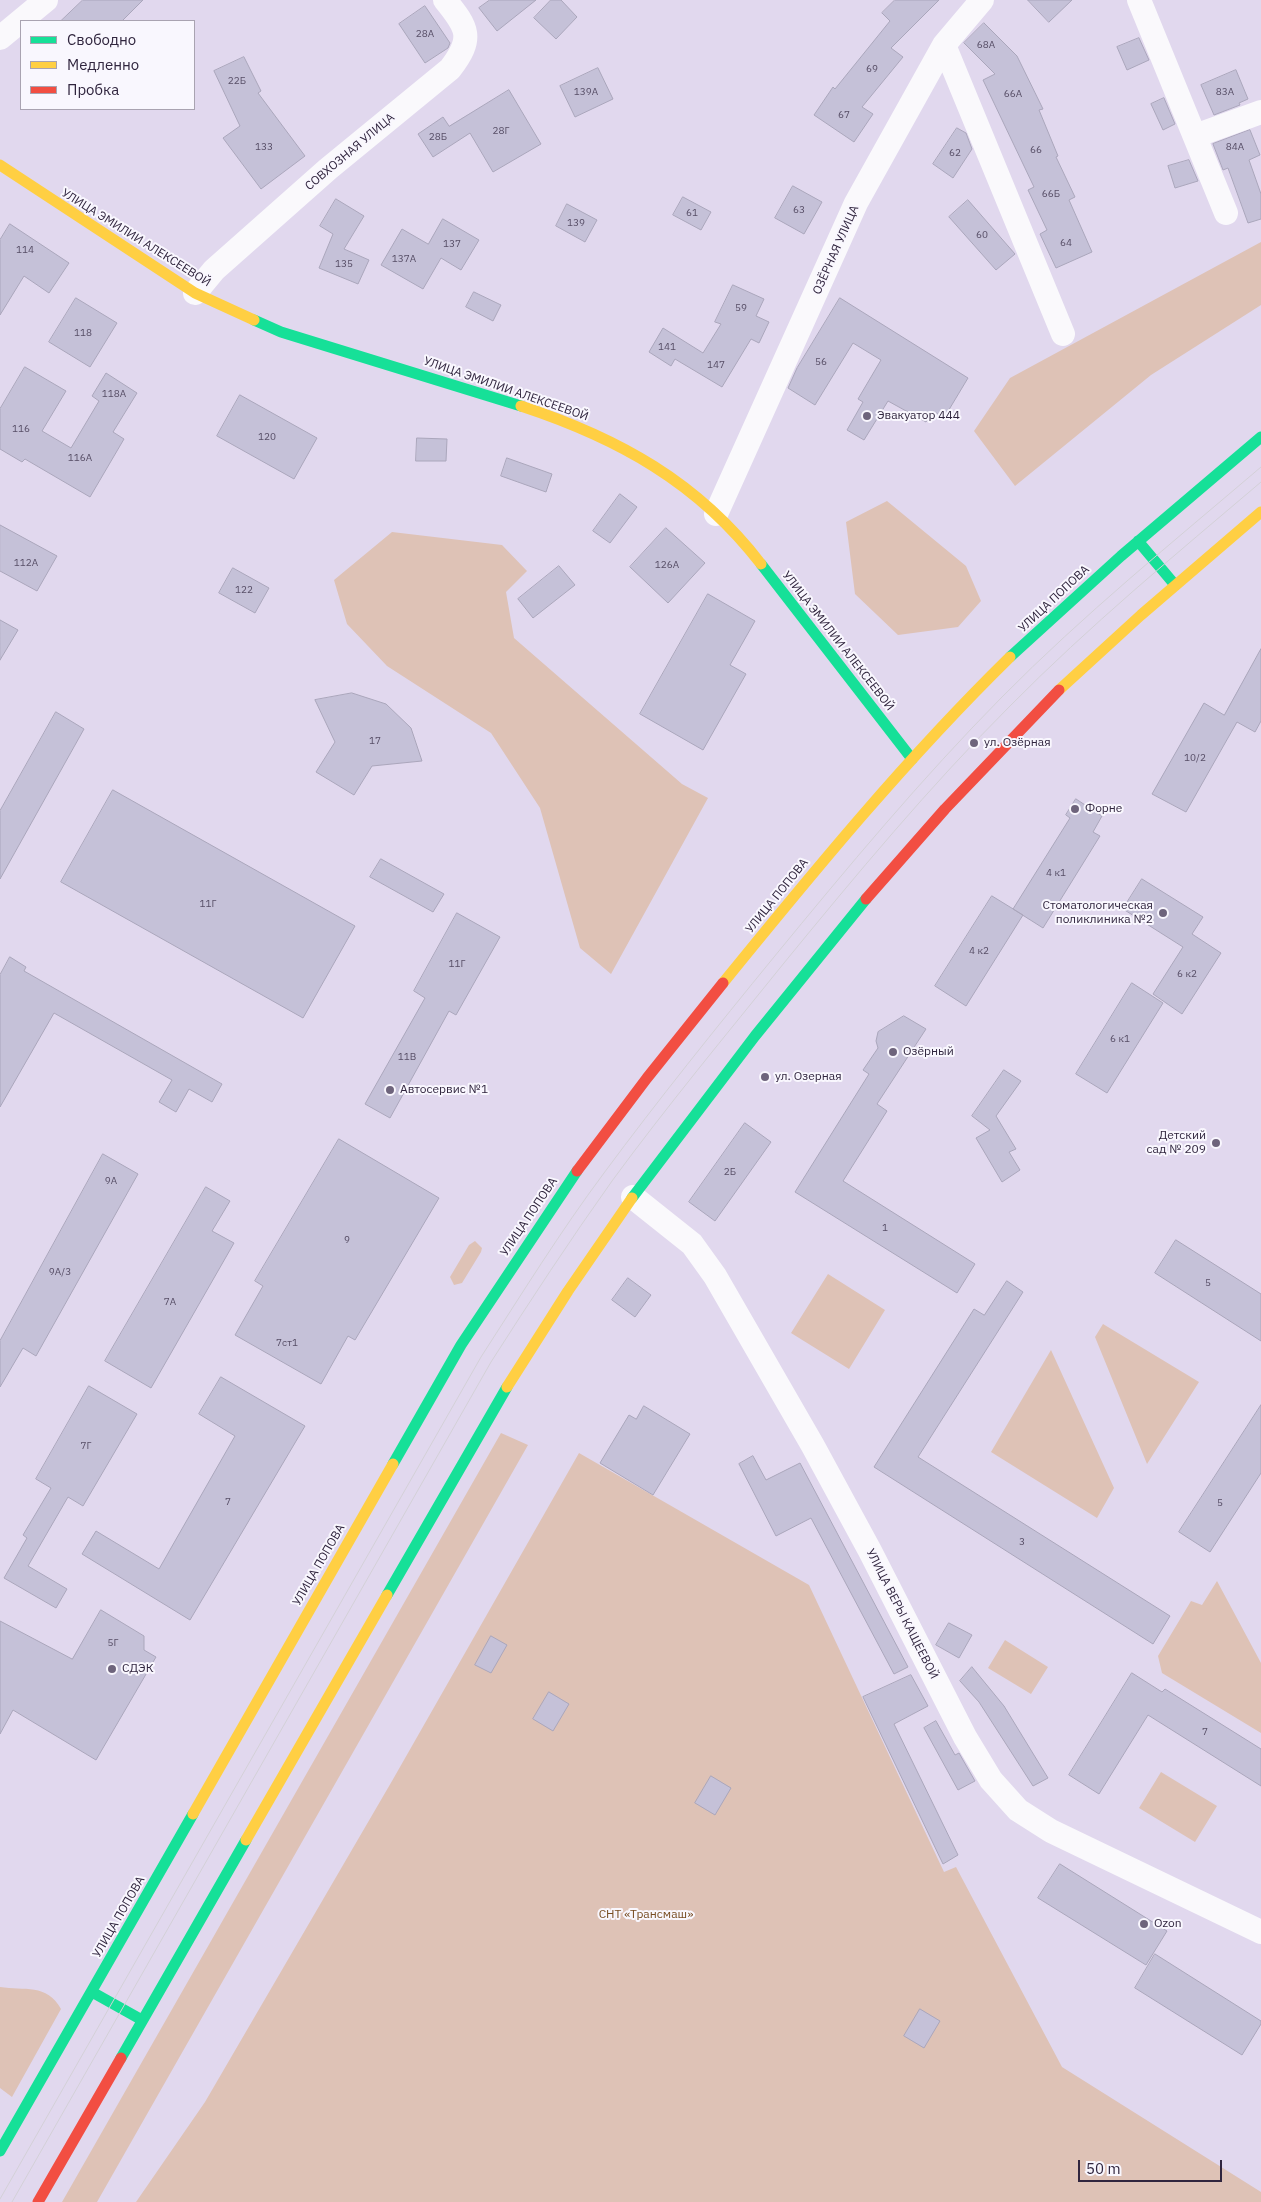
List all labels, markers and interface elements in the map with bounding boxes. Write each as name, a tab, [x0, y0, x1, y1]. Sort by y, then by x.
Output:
legend	[20, 20, 195, 110]
house number: 28А	[416, 28, 434, 40]
text: Свободно	[67, 30, 136, 49]
house number: 68А	[977, 39, 995, 51]
text: Медленно	[67, 55, 139, 74]
house number: 69	[866, 63, 878, 75]
house number: 22Б	[228, 75, 246, 87]
text: Пробка	[67, 80, 119, 99]
house number: 139А	[574, 86, 598, 98]
house number: 83А	[1216, 86, 1234, 98]
house number: 66А	[1004, 88, 1022, 100]
house number: 67	[838, 109, 850, 121]
street label: СОВХОЗНАЯ УЛИЦА	[302, 110, 398, 194]
house number: 28Г	[493, 125, 509, 137]
house number: 28Б	[429, 131, 447, 143]
house number: 133	[255, 141, 273, 153]
house number: 84А	[1226, 141, 1244, 153]
house number: 66	[1030, 144, 1042, 156]
house number: 62	[949, 147, 961, 159]
street label: УЛИЦА ЭМИЛИИ АЛЕКСЕЕВОЙ	[59, 186, 213, 290]
house number: 66Б	[1042, 188, 1060, 200]
street label: ОЗЁРНАЯ УЛИЦА	[810, 203, 862, 297]
house number: 63	[793, 204, 805, 216]
house number: 61	[686, 207, 698, 219]
house number: 139	[567, 217, 585, 229]
house number: 60	[976, 229, 988, 241]
house number: 64	[1060, 237, 1072, 249]
house number: 137	[443, 238, 461, 250]
house number: 114	[16, 244, 34, 256]
house number: 137А	[392, 253, 416, 265]
house number: 135	[335, 258, 353, 270]
house number: 59	[735, 302, 747, 314]
house number: 118	[74, 327, 92, 339]
house number: 141	[658, 341, 676, 353]
street label: УЛИЦА ЭМИЛИИ АЛЕКСЕЕВОЙ	[422, 354, 590, 424]
house number: 56	[815, 356, 827, 368]
house number: 147	[707, 359, 725, 371]
house number: 118А	[102, 388, 126, 400]
place label: Эвакуатор 444	[877, 409, 960, 423]
marker: Эвакуатор 444	[861, 410, 873, 422]
house number: 116	[12, 423, 30, 435]
house number: 120	[258, 431, 276, 443]
house number: 116А	[68, 452, 92, 464]
house number: 112А	[14, 557, 38, 569]
house number: 126А	[655, 559, 679, 571]
street label: УЛИЦА ПОПОВА	[1016, 563, 1092, 635]
street label: УЛИЦА ЭМИЛИИ АЛЕКСЕЕВОЙ	[779, 568, 897, 714]
house number: 122	[235, 584, 253, 596]
house number: 17	[369, 735, 381, 747]
place label: ул. Озёрная	[984, 736, 1051, 750]
marker: ул. Озёрная	[968, 737, 980, 749]
house number: 10/2	[1184, 752, 1206, 764]
place label: Форне	[1085, 802, 1122, 816]
marker: Форне	[1069, 803, 1081, 815]
street label: УЛИЦА ПОПОВА	[743, 856, 811, 936]
house number: 4 к1	[1046, 867, 1066, 879]
house number: 11Г	[200, 898, 216, 910]
place label: Стоматологическая поликлиника №2	[1042, 899, 1153, 927]
marker: Стоматологическая поликлиника №2	[1157, 907, 1169, 919]
house number: 4 к2	[969, 945, 989, 957]
house number: 11Г	[449, 958, 465, 970]
house number: 6 к2	[1177, 968, 1197, 980]
house number: 6 к1	[1110, 1033, 1130, 1045]
place label: Озёрный	[903, 1045, 954, 1059]
marker: Озёрный	[887, 1046, 899, 1058]
house number: 11В	[398, 1051, 416, 1063]
place label: ул. Озерная	[775, 1070, 842, 1084]
marker: ул. Озерная	[759, 1071, 771, 1083]
place label: Автосервис №1	[400, 1083, 488, 1097]
marker: Автосервис №1	[384, 1084, 396, 1096]
place label: Детский сад № 209	[1147, 1129, 1206, 1157]
marker: Детский сад № 209	[1210, 1137, 1222, 1149]
house number: 2Б	[724, 1166, 736, 1178]
house number: 9А	[105, 1175, 117, 1187]
street label: УЛИЦА ПОПОВА	[497, 1175, 561, 1259]
house number: 1	[882, 1222, 888, 1234]
house number: 9	[344, 1234, 350, 1246]
house number: 9А/3	[49, 1266, 71, 1278]
house number: 5	[1205, 1277, 1211, 1289]
house number: 7А	[164, 1296, 176, 1308]
house number: 7ст1	[276, 1337, 298, 1349]
house number: 7Г	[81, 1440, 91, 1452]
house number: 7	[225, 1496, 231, 1508]
house number: 5	[1217, 1497, 1223, 1509]
street label: УЛИЦА ПОПОВА	[290, 1522, 348, 1608]
house number: 3	[1019, 1536, 1025, 1548]
street label: УЛИЦА ВЕРЫ КАЩЕЕВОЙ	[863, 1546, 941, 1682]
house number: 5Г	[108, 1637, 118, 1649]
place label: СДЭК	[122, 1662, 154, 1676]
marker: СДЭК	[106, 1663, 118, 1675]
house number: 7	[1202, 1726, 1208, 1738]
street label: УЛИЦА ПОПОВА	[90, 1874, 148, 1960]
park label: СНТ «Трансмаш»	[599, 1908, 693, 1922]
place label: Ozon	[1154, 1917, 1181, 1931]
marker: Ozon	[1138, 1918, 1150, 1930]
scale bar	[1081, 2150, 1225, 2182]
text: 50 m	[1086, 2159, 1121, 2178]

